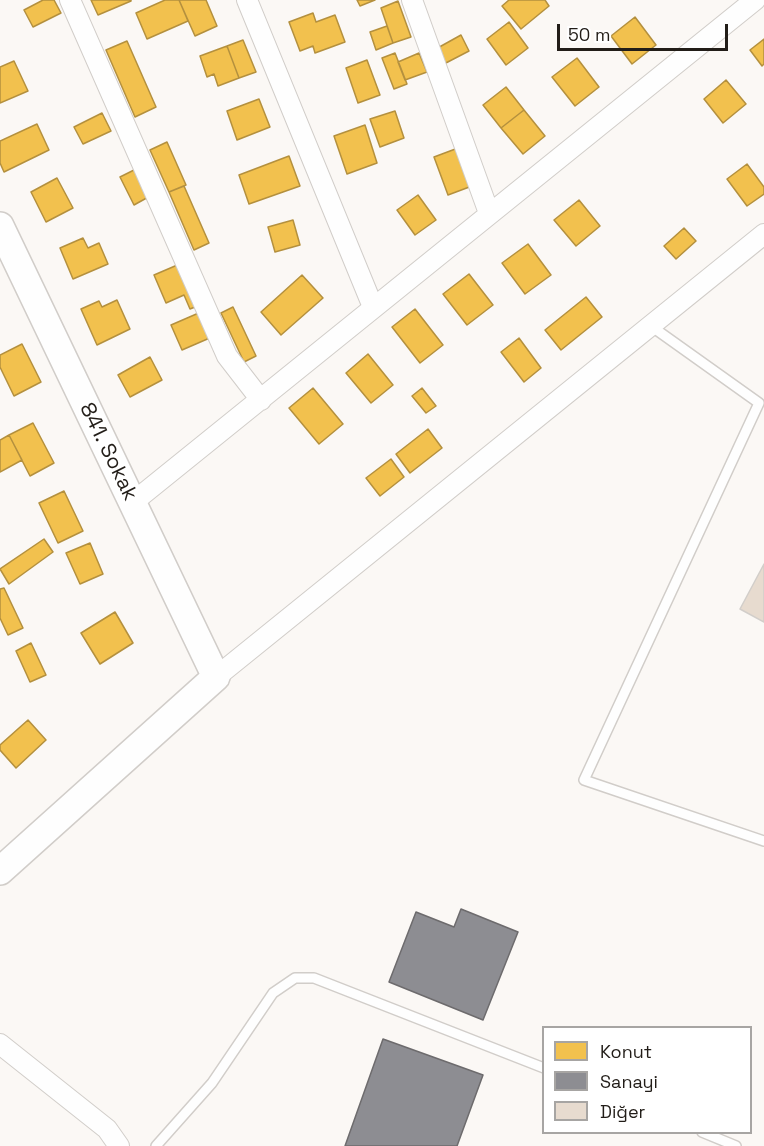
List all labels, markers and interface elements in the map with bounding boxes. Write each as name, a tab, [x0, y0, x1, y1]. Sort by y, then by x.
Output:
scale bar	[560, 12, 731, 50]
text: 50 m	[568, 23, 610, 46]
street label: 841. Sokak	[74, 399, 142, 505]
legend	[542, 1026, 752, 1134]
text: Konut	[600, 1040, 652, 1063]
text: Sanayi	[600, 1070, 658, 1093]
text: Diğer	[600, 1100, 645, 1123]

